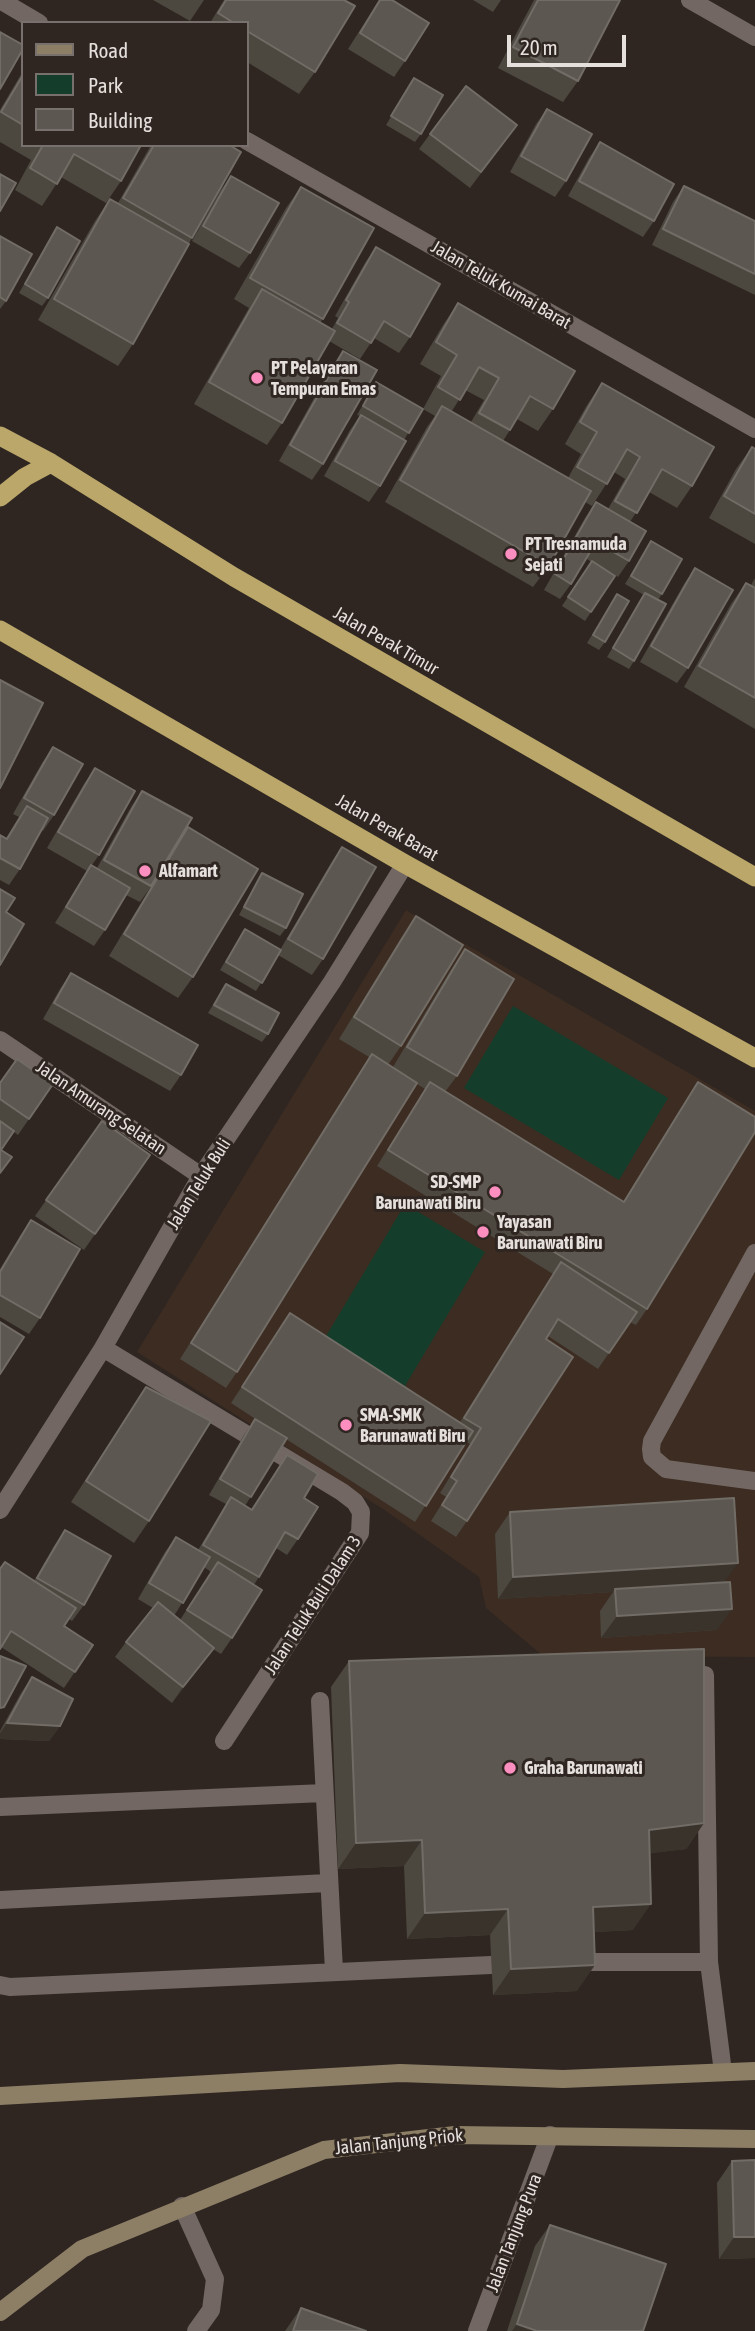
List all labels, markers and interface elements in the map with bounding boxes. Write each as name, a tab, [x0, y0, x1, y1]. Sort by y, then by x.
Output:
legend	[21, 21, 248, 147]
scale bar	[510, 21, 629, 65]
text: 20 m	[520, 35, 558, 59]
text: Road	[88, 38, 128, 62]
text: Park	[88, 73, 123, 97]
text: Building	[88, 108, 152, 132]
street label: Jalan Teluk Kumai Barat	[427, 236, 575, 334]
place label: PT Pelayaran Tempuran Emas	[271, 357, 376, 400]
marker: PT Pelayaran Tempuran Emas	[249, 370, 265, 386]
place label: PT Tresnamuda Sejati	[525, 533, 627, 576]
marker: PT Tresnamuda Sejati	[503, 546, 519, 562]
street label: Jalan Perak Timur	[330, 602, 442, 680]
street label: Jalan Perak Barat	[332, 790, 442, 866]
place label: Alfamart	[159, 860, 218, 882]
marker: Alfamart	[137, 863, 153, 879]
street label: Jalan Amurang Selatan	[32, 1056, 170, 1160]
street label: Jalan Teluk Buli	[162, 1134, 236, 1234]
place label: SD-SMP Barunawati Biru	[376, 1171, 481, 1214]
marker: SD-SMP Barunawati Biru	[487, 1184, 503, 1200]
place label: Yayasan Barunawati Biru	[497, 1211, 602, 1254]
marker: Yayasan Barunawati Biru	[475, 1224, 491, 1240]
place label: SMA-SMK Barunawati Biru	[360, 1404, 465, 1446]
marker: SMA-SMK Barunawati Biru	[338, 1417, 354, 1433]
street label: Jalan Teluk Buli Dalam 3	[260, 1531, 366, 1679]
place label: Graha Barunawati	[524, 1757, 643, 1779]
marker: Graha Barunawati	[502, 1760, 518, 1776]
street label: Jalan Tanjung Priok	[334, 2125, 464, 2159]
street label: Jalan Tanjung Pura	[482, 2171, 546, 2295]

